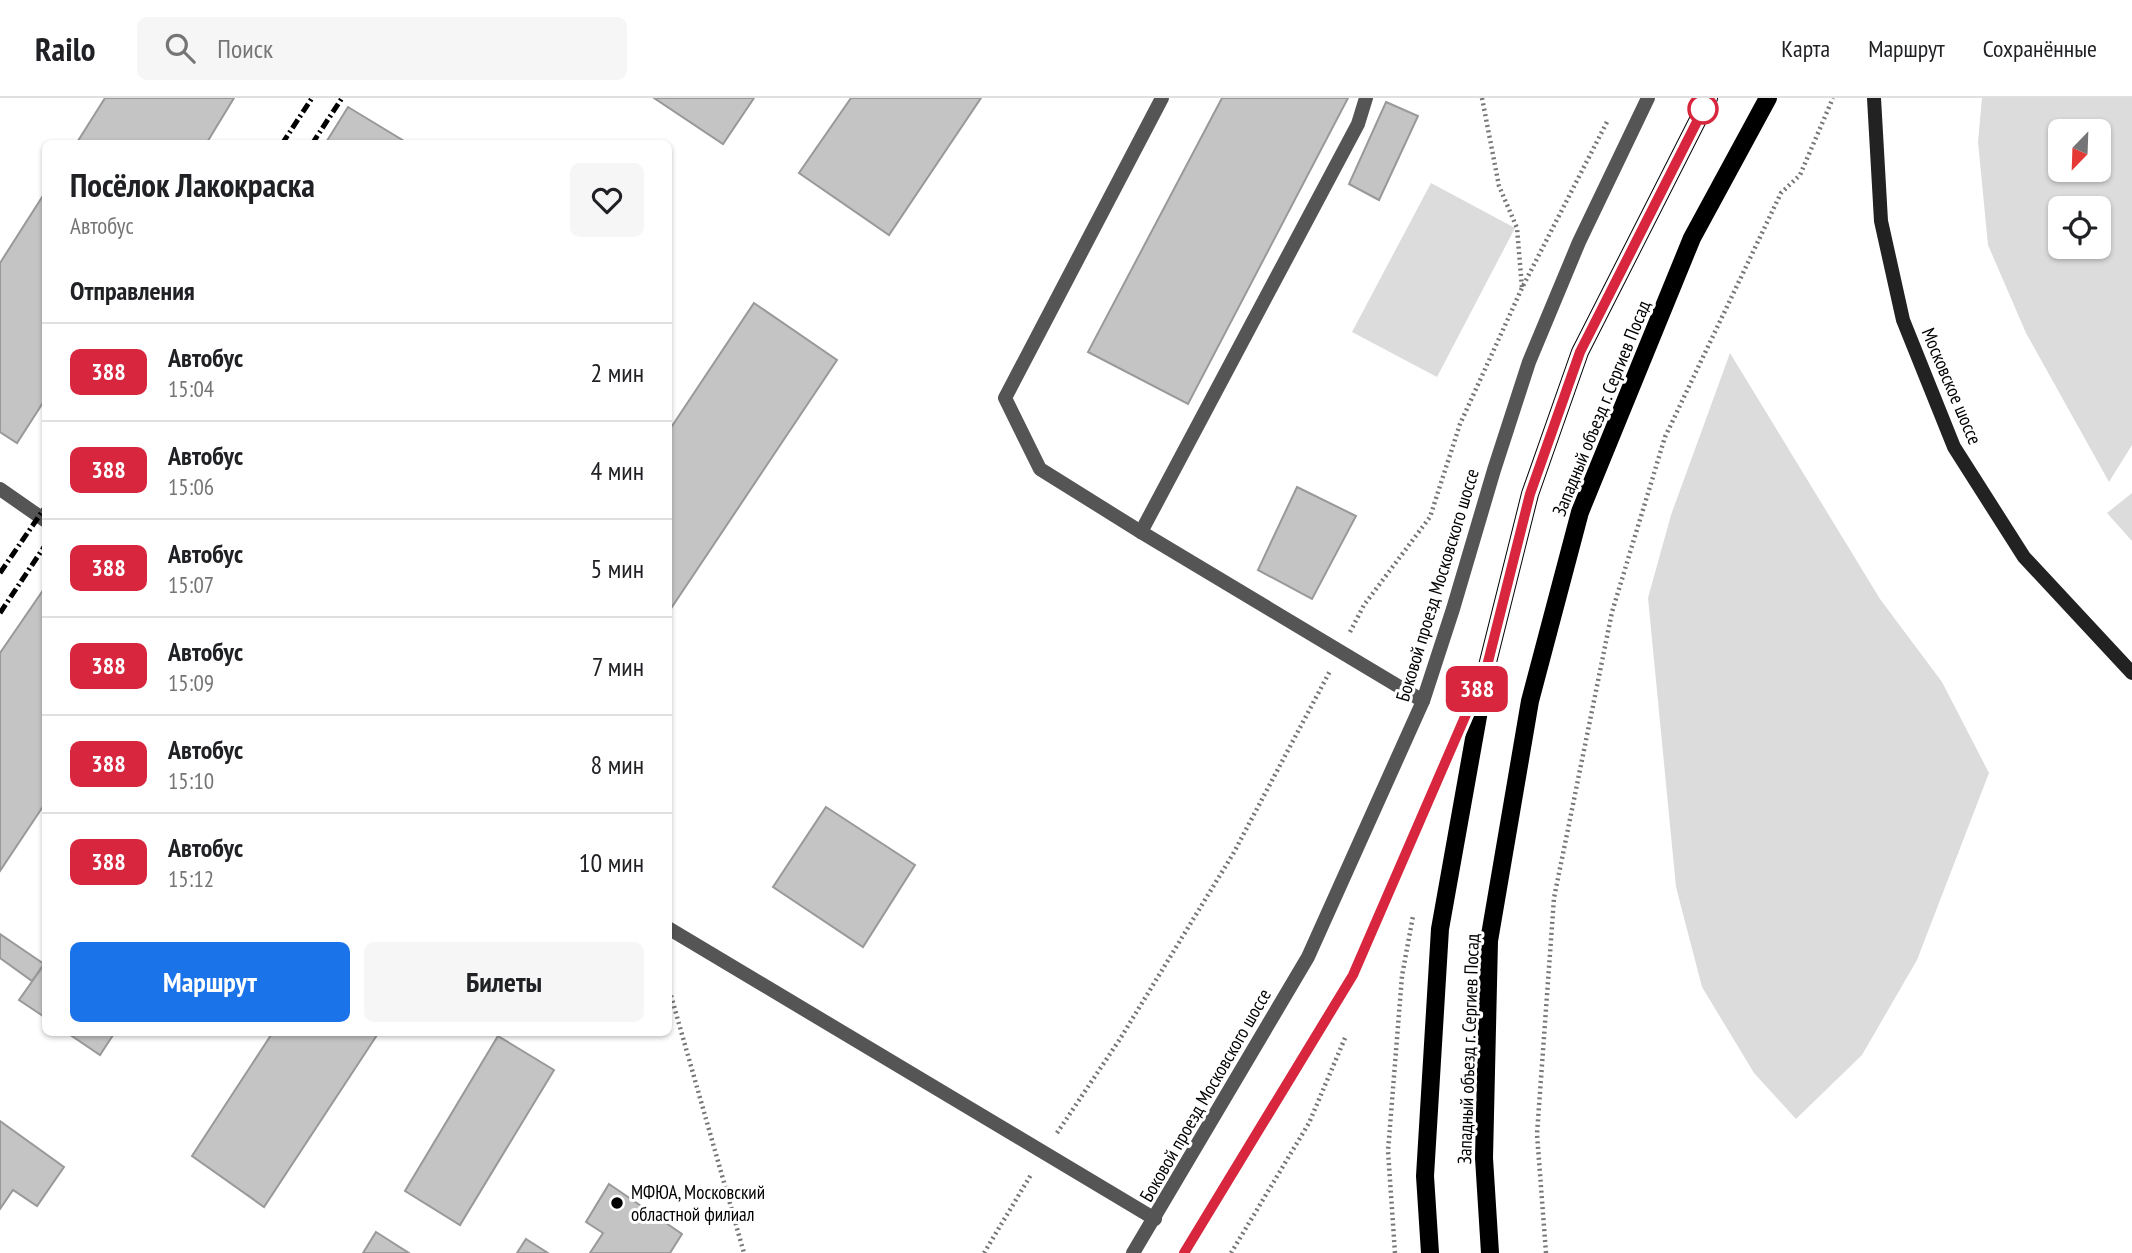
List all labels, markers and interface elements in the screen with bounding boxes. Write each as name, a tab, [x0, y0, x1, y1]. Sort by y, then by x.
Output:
search box	[137, 17, 627, 80]
text: Railo	[35, 27, 95, 70]
icon: search	[161, 29, 199, 67]
text: Поиск	[217, 32, 273, 65]
text: Карта	[1781, 33, 1830, 64]
text: Маршрут	[1868, 33, 1945, 64]
text: Сохранённые	[1983, 33, 2097, 64]
unlabelled marker	[1688, 94, 1718, 124]
north arrow	[2048, 119, 2110, 182]
map controls	[2048, 119, 2111, 259]
text: Посёлок Лакокраска	[70, 163, 315, 206]
button: heart	[570, 163, 644, 237]
button: locate	[2048, 196, 2111, 259]
text: Автобус	[70, 211, 134, 240]
text: Отправления	[70, 274, 195, 307]
street label: Западный объезд г. Сергиев Посад	[1547, 296, 1656, 519]
street label: Московское шоссе	[1917, 324, 1987, 448]
text: Автобус	[168, 341, 243, 374]
text: 388	[91, 356, 126, 387]
text: 2 мин	[591, 356, 644, 389]
text: 15:04	[168, 374, 214, 403]
text: Автобус	[168, 439, 243, 472]
text: 388	[91, 454, 126, 485]
text: 4 мин	[591, 454, 644, 487]
street label: Боковой проезд Московского шоссе	[1390, 466, 1484, 704]
text: 15:06	[168, 472, 214, 501]
text: Автобус	[168, 537, 243, 570]
text: 388	[91, 552, 126, 583]
text: 5 мин	[591, 552, 644, 585]
text: 15:07	[168, 570, 214, 599]
text: Автобус	[168, 635, 243, 668]
text: 388	[91, 650, 126, 681]
text: 7 мин	[592, 650, 644, 683]
line badge: 388	[1437, 666, 1517, 712]
text: 15:09	[168, 668, 214, 697]
text: 388	[1460, 673, 1494, 704]
text: Автобус	[168, 733, 243, 766]
text: 388	[91, 748, 126, 779]
text: 8 мин	[591, 748, 644, 781]
text: 15:10	[168, 766, 214, 795]
text: Автобус	[168, 831, 243, 864]
text: 388	[91, 846, 126, 877]
text: 10 мин	[579, 846, 644, 879]
text: 15:12	[168, 864, 214, 893]
street label: Западный объезд г. Сергиев Посад	[1452, 933, 1484, 1165]
button: Маршрут	[70, 942, 350, 1022]
button: Билеты	[364, 942, 644, 1022]
street label: Боковой проезд Московского шоссе	[1134, 984, 1276, 1206]
place label: МФЮА, Московский областной филиал	[631, 1180, 765, 1226]
marker: МФЮА, Московский областной филиал	[609, 1195, 625, 1211]

